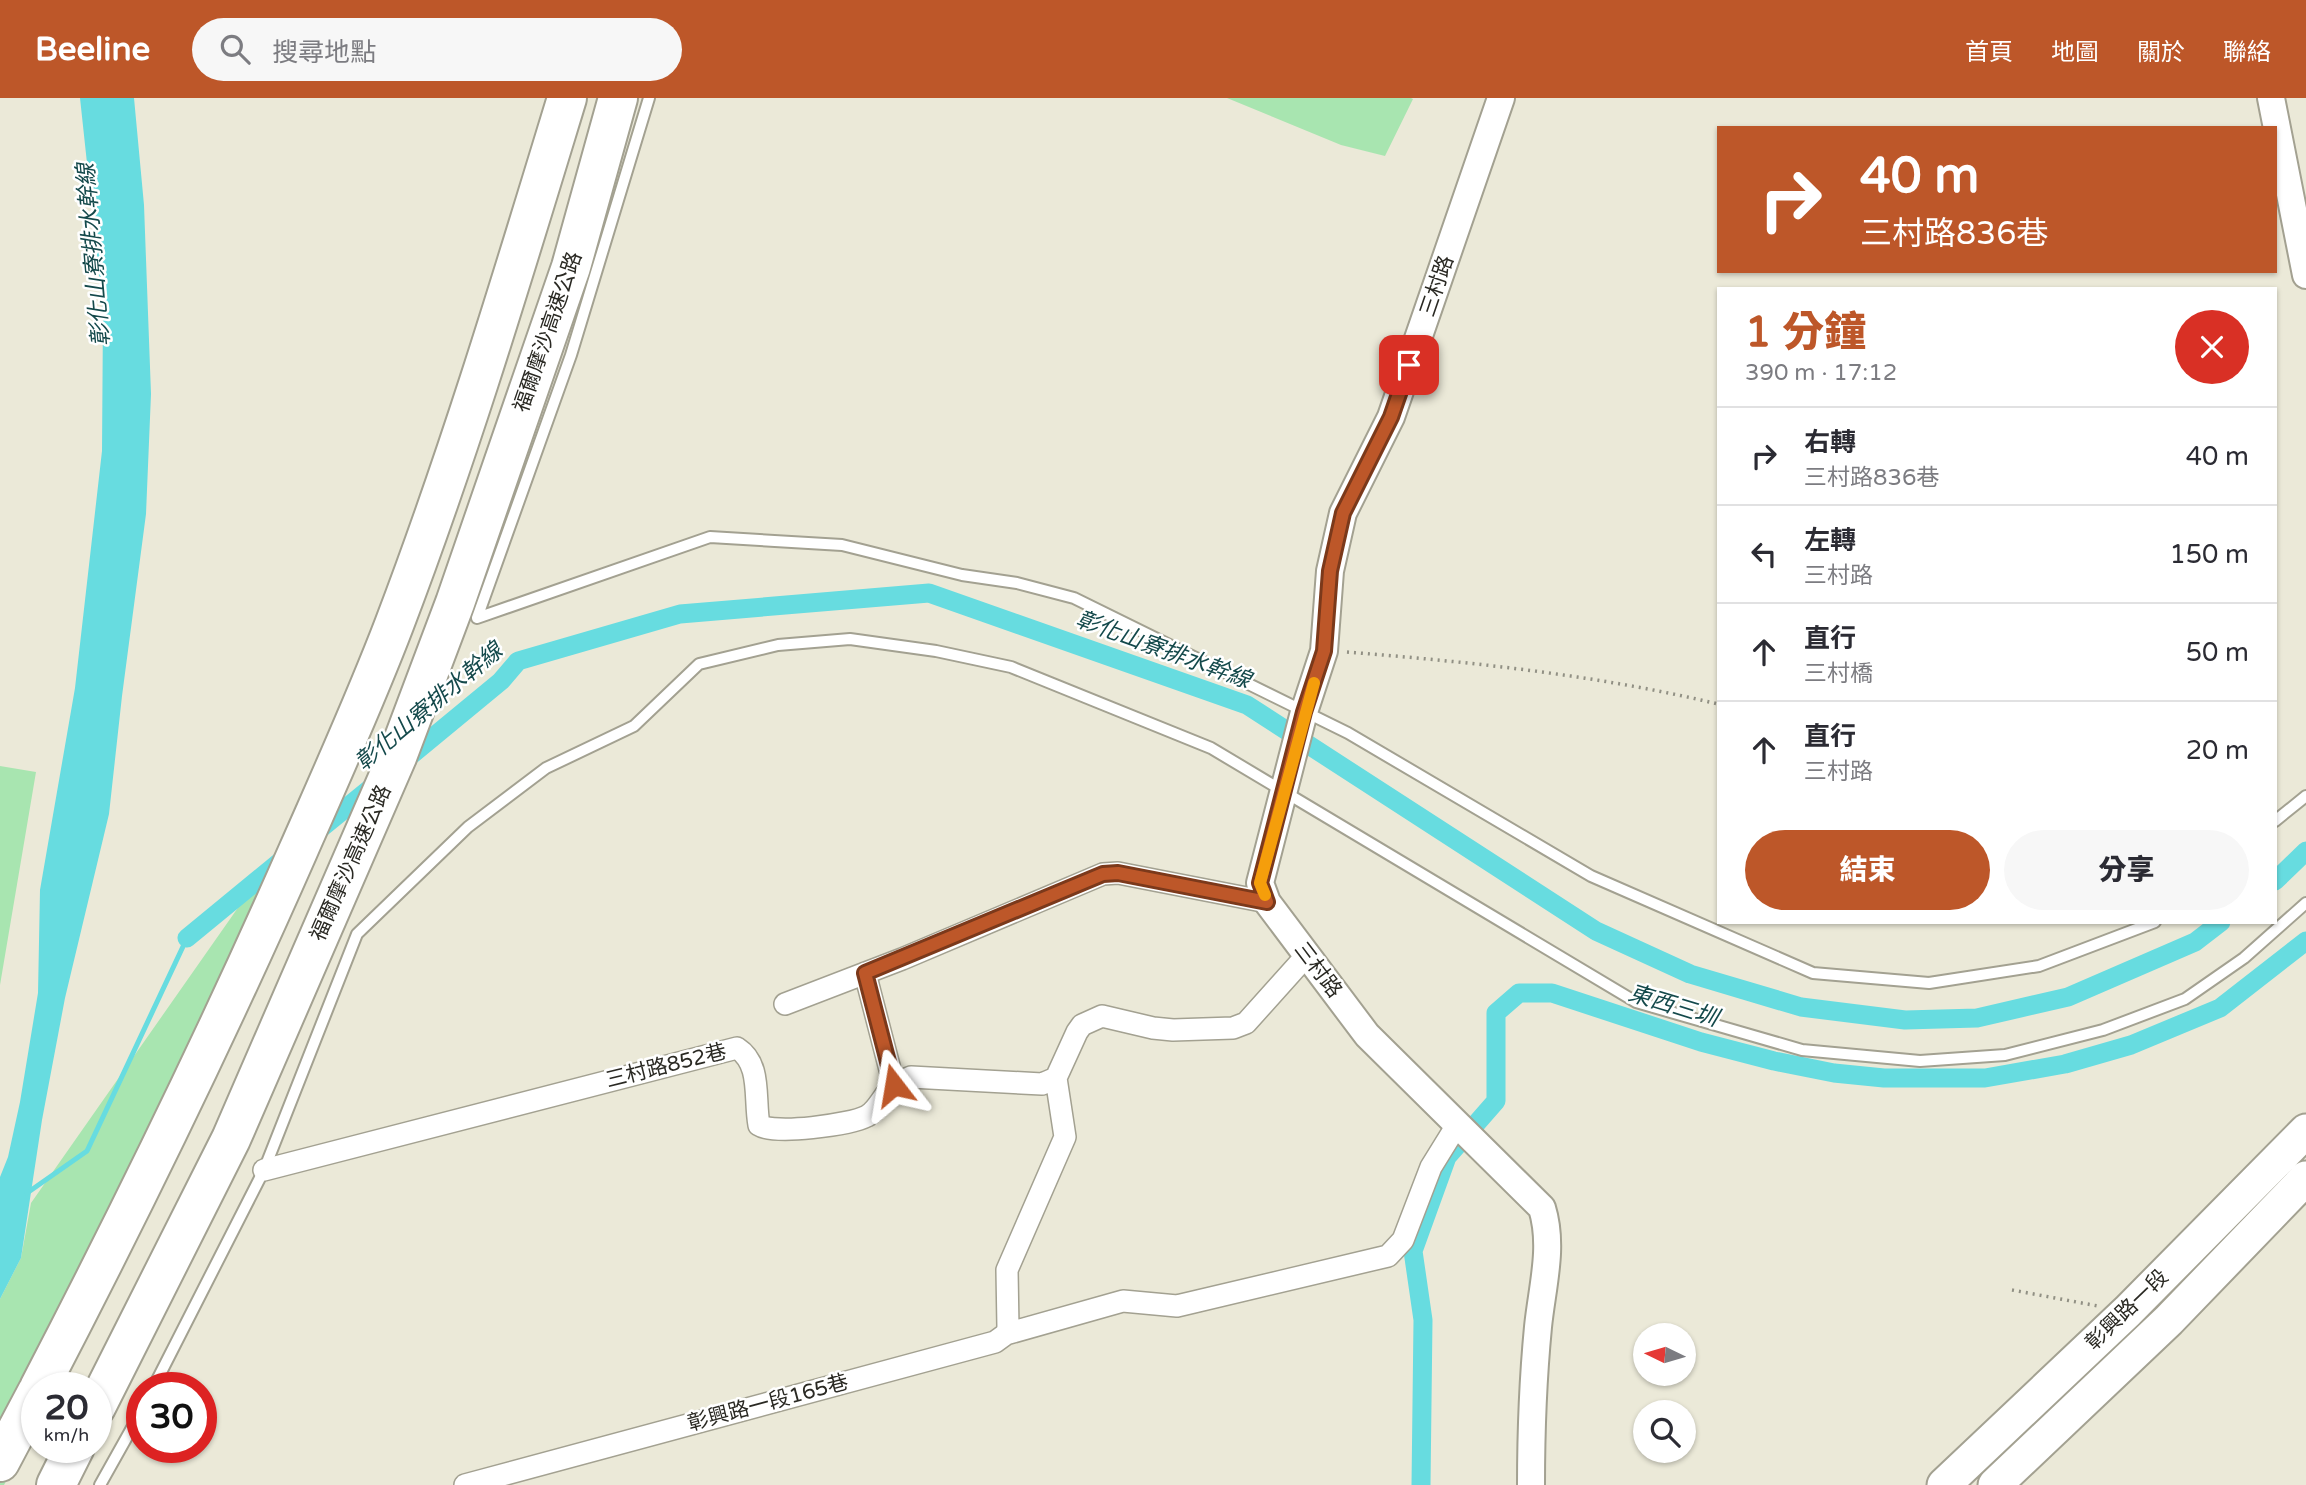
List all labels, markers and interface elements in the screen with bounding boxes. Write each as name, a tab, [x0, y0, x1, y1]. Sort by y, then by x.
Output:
search box	[192, 18, 682, 81]
text: Beeline	[35, 30, 150, 69]
icon: search	[216, 30, 254, 68]
text: 搜尋地點	[272, 37, 376, 68]
text: 首頁	[1965, 38, 2013, 67]
text: 地圖	[2051, 38, 2099, 67]
text: 關於	[2137, 38, 2185, 67]
text: 聯絡	[2223, 38, 2271, 67]
text: 40 m	[1860, 147, 1979, 206]
icon: right	[1745, 154, 1836, 245]
water label: 彰化山寮排水幹線	[72, 159, 116, 348]
text: 三村路836巷	[1860, 215, 2048, 253]
street label: 福爾摩沙高速公路	[509, 249, 587, 415]
street label: 三村路	[1415, 252, 1459, 320]
text: 1 分鐘	[1745, 307, 1866, 358]
button: close	[2175, 310, 2249, 384]
pin	[1379, 335, 1439, 395]
icon: arrive	[1390, 346, 1428, 384]
text: 390 m · 17:12	[1745, 359, 1897, 387]
text: 右轉	[1804, 427, 1856, 458]
icon: right	[1745, 437, 1783, 475]
text: 40 m	[2186, 441, 2249, 472]
text: 三村路836巷	[1804, 464, 1939, 492]
text: 左轉	[1804, 525, 1856, 556]
icon: left	[1745, 535, 1783, 573]
text: 150 m	[2169, 539, 2249, 570]
text: 三村路	[1804, 562, 1873, 590]
water label: 彰化山寮排水幹線	[1072, 605, 1257, 696]
text: 直行	[1804, 623, 1856, 654]
icon: ahead	[1745, 633, 1783, 671]
water label: 彰化山寮排水幹線	[350, 635, 511, 777]
text: 50 m	[2186, 637, 2249, 668]
text: 三村橋	[1804, 660, 1873, 688]
text: 直行	[1804, 721, 1856, 752]
icon: ahead	[1745, 731, 1783, 769]
text: 20 m	[2186, 735, 2249, 766]
text: 三村路	[1804, 758, 1873, 786]
street label: 福爾摩沙高速公路	[305, 781, 397, 945]
button: 結束	[1745, 830, 1990, 910]
button: 分享	[2004, 830, 2249, 910]
street label: 三村路	[1289, 937, 1347, 1003]
water label: 東西三圳	[1625, 979, 1724, 1034]
street label: 三村路852巷	[603, 1039, 729, 1093]
position arrow	[857, 1048, 931, 1122]
street label: 彰興路一段	[2081, 1265, 2173, 1355]
north arrow	[1633, 1323, 1696, 1386]
map controls	[1633, 1323, 1696, 1463]
street label: 彰興路一段165巷	[685, 1369, 851, 1437]
speed limit sign: 30	[126, 1372, 217, 1463]
text: 20	[45, 1387, 88, 1429]
button: search	[1633, 1400, 1696, 1463]
text: km/h	[44, 1424, 89, 1446]

